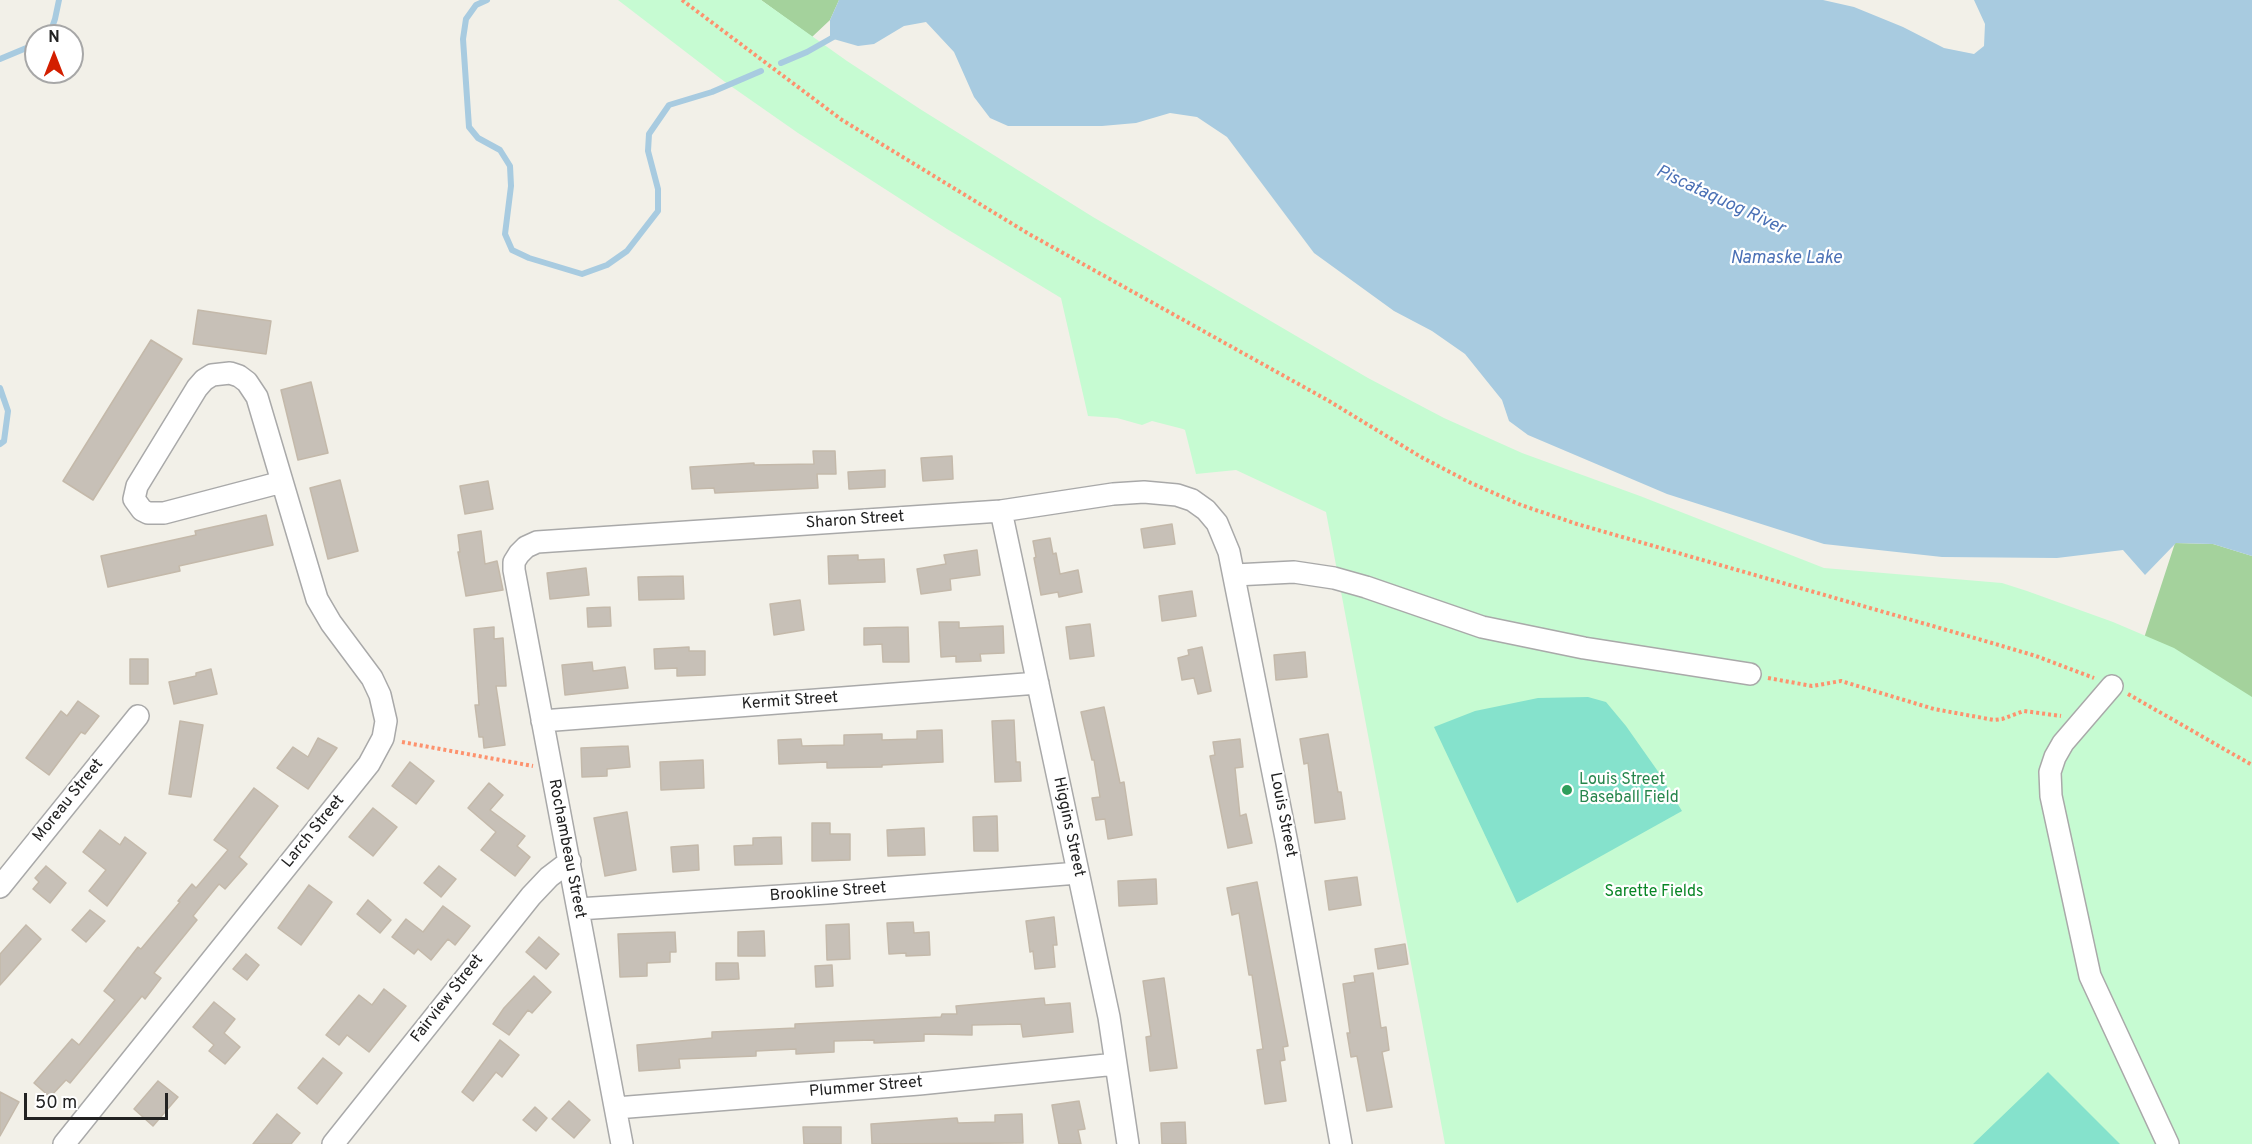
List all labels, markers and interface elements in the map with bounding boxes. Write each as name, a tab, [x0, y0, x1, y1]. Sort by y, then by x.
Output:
north arrow	[24, 24, 84, 84]
text: N	[48, 28, 60, 48]
water label: Piscataquog River	[1652, 162, 1788, 240]
water label: Namaske Lake	[1730, 248, 1842, 270]
street label: Sharon Street	[805, 508, 905, 534]
street label: Kermit Street	[741, 689, 839, 715]
street label: Moreau Street	[30, 756, 108, 846]
street label: Louis Street	[1264, 771, 1300, 859]
place label: Louis Street Baseball Field	[1579, 771, 1679, 809]
street label: Higgins Street	[1048, 775, 1088, 879]
street label: Rochambeau Street	[543, 778, 589, 920]
marker: Louis Street Baseball Field	[1560, 783, 1574, 797]
street label: Larch Street	[279, 792, 349, 872]
street label: Brookline Street	[769, 879, 887, 907]
park label: Sarette Fields	[1605, 883, 1703, 903]
street label: Fairview Street	[408, 951, 488, 1047]
street label: Plummer Street	[809, 1073, 923, 1103]
scale bar	[27, 1081, 171, 1119]
text: 50 m	[35, 1092, 77, 1115]

